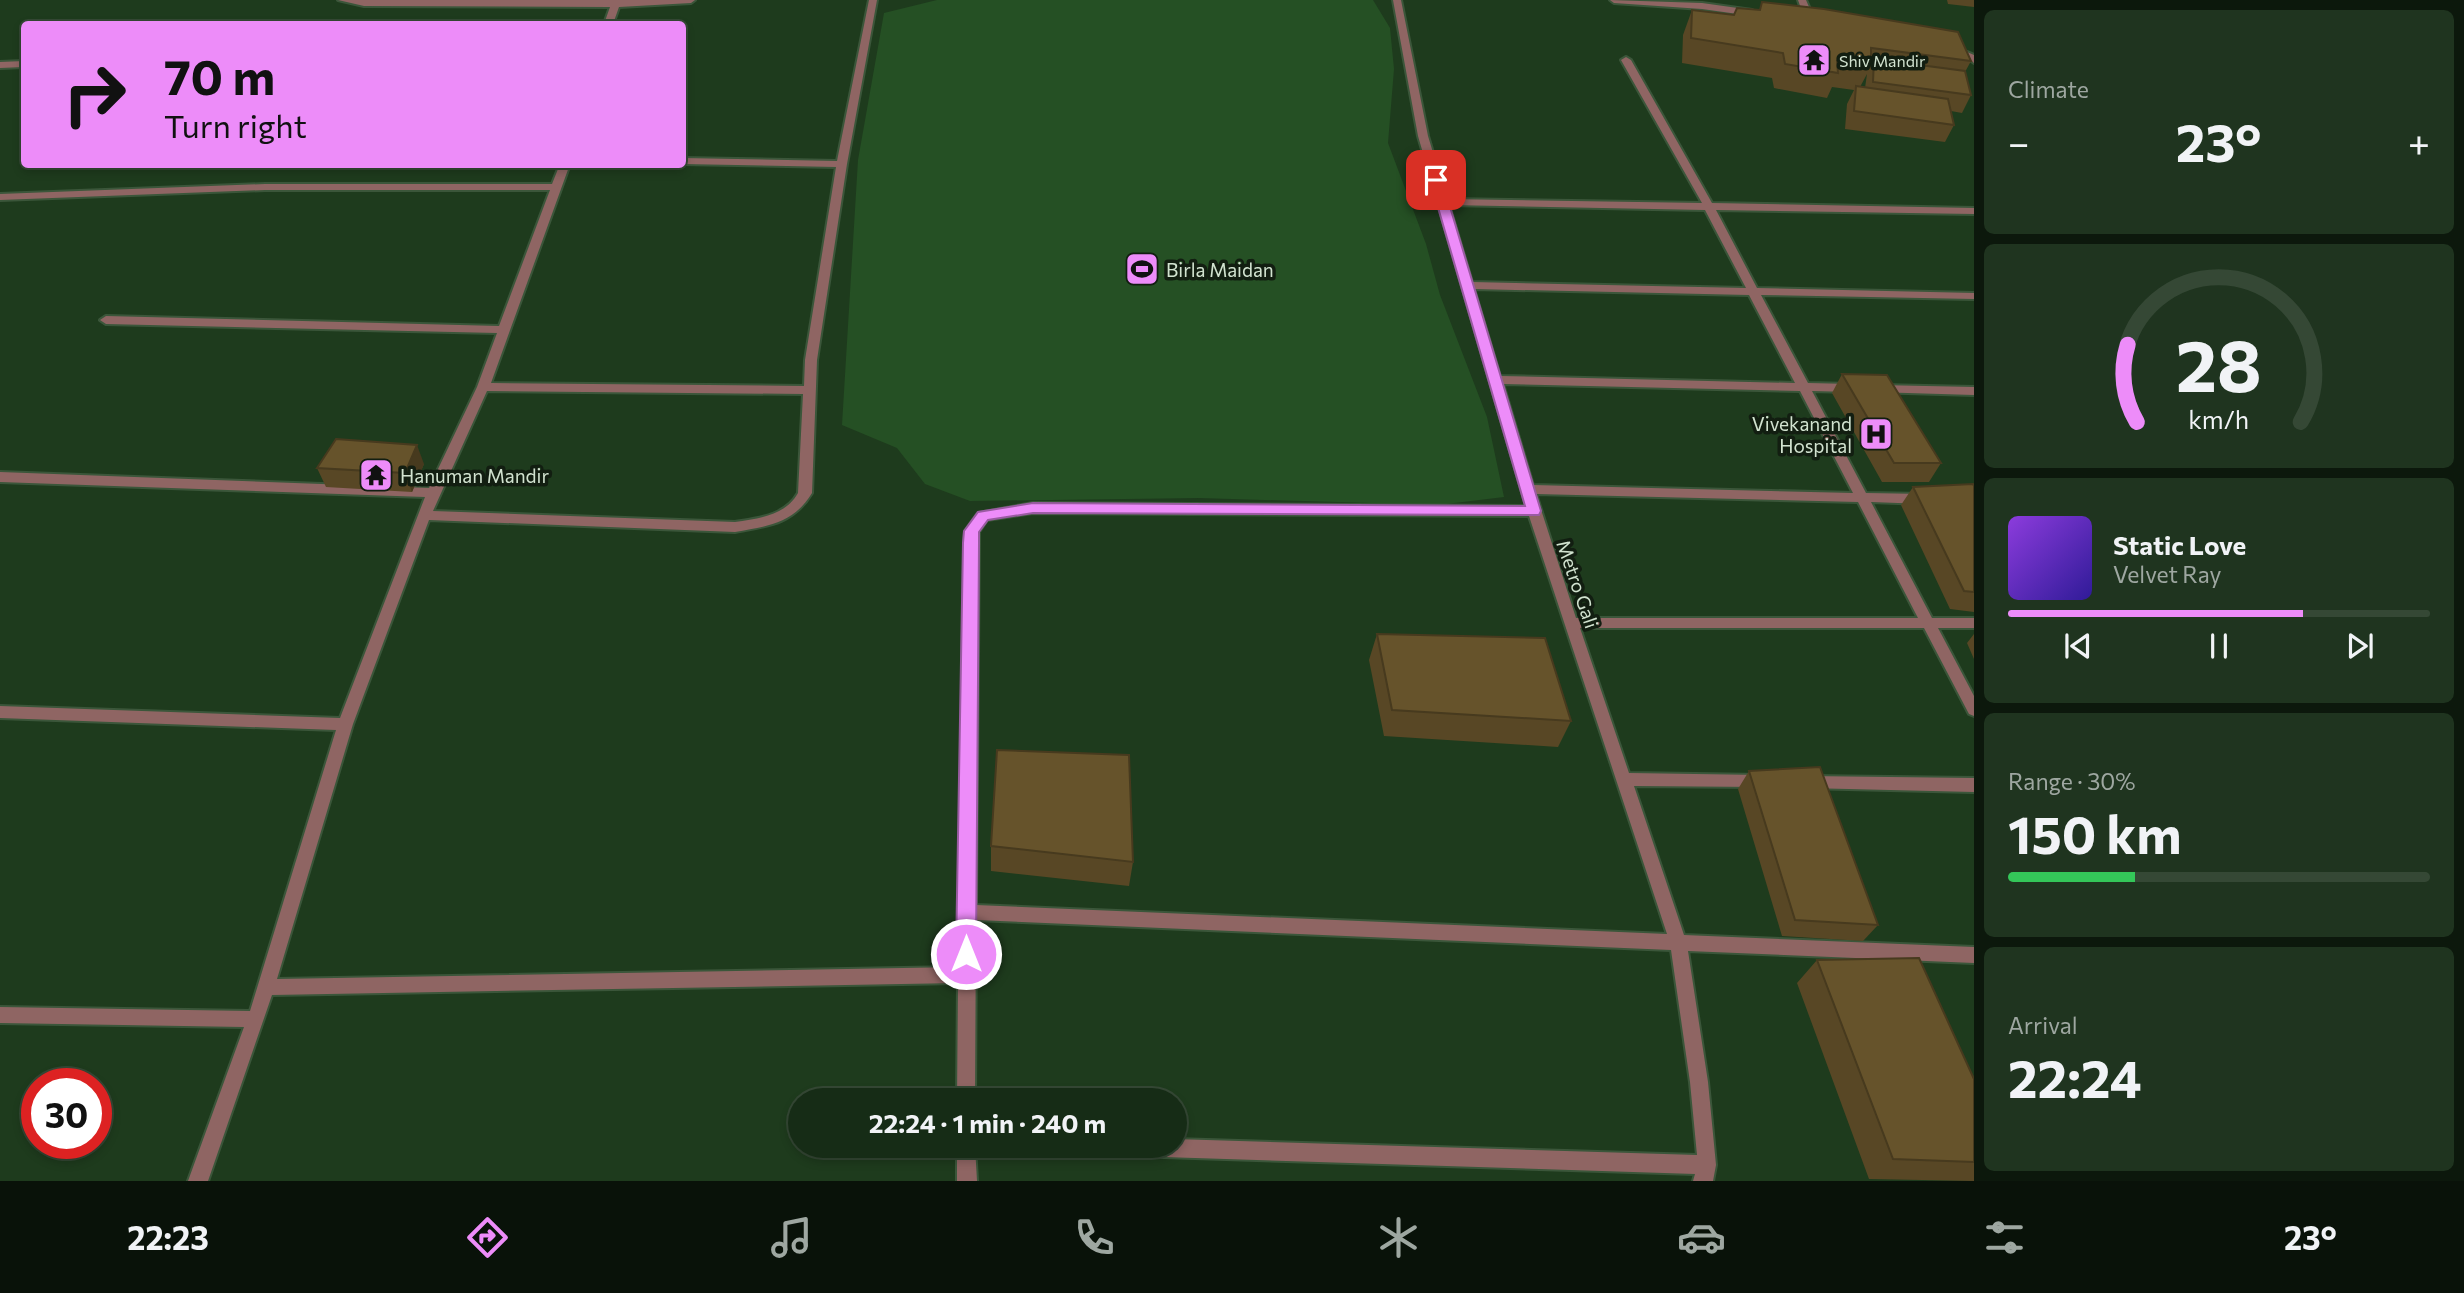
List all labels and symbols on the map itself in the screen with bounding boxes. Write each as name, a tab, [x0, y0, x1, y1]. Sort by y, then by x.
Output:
temple icon: Shiv Mandir	[1795, 41, 1833, 79]
place label: Shiv Mandir	[1839, 51, 1926, 70]
pin	[1406, 150, 1466, 210]
sports icon: Birla Maidan	[1123, 250, 1161, 288]
place label: Birla Maidan	[1166, 258, 1274, 281]
place label: Vivekanand Hospital	[1752, 412, 1852, 457]
hospital icon: Vivekanand Hospital	[1857, 415, 1895, 453]
temple icon: Hanuman Mandir	[357, 456, 395, 494]
place label: Hanuman Mandir	[400, 464, 549, 487]
street label: Metro Gali	[1552, 537, 1604, 631]
position arrow	[929, 917, 1003, 991]
speed limit sign: 30	[21, 1068, 112, 1159]

